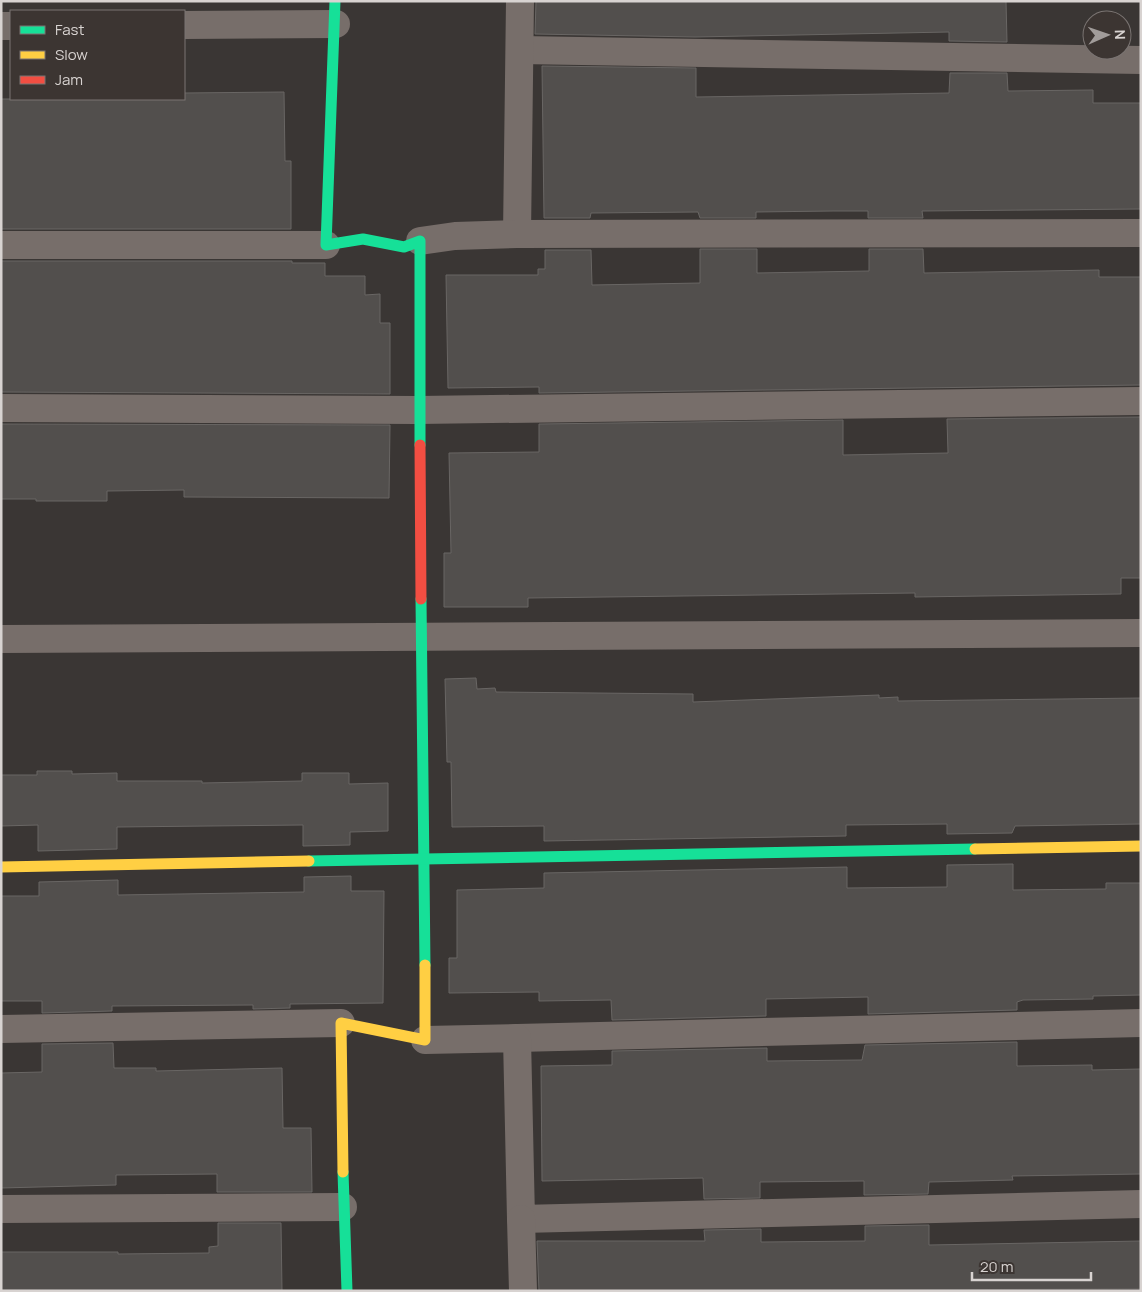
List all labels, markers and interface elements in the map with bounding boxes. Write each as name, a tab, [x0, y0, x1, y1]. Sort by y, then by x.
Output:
legend	[10, 10, 185, 100]
north arrow	[1082, 10, 1132, 60]
text: Fast	[55, 19, 84, 40]
text: N	[1111, 29, 1130, 40]
text: Slow	[55, 44, 88, 65]
text: Jam	[55, 69, 83, 90]
scale bar	[972, 1250, 1091, 1282]
text: 20 m	[980, 1256, 1013, 1277]

